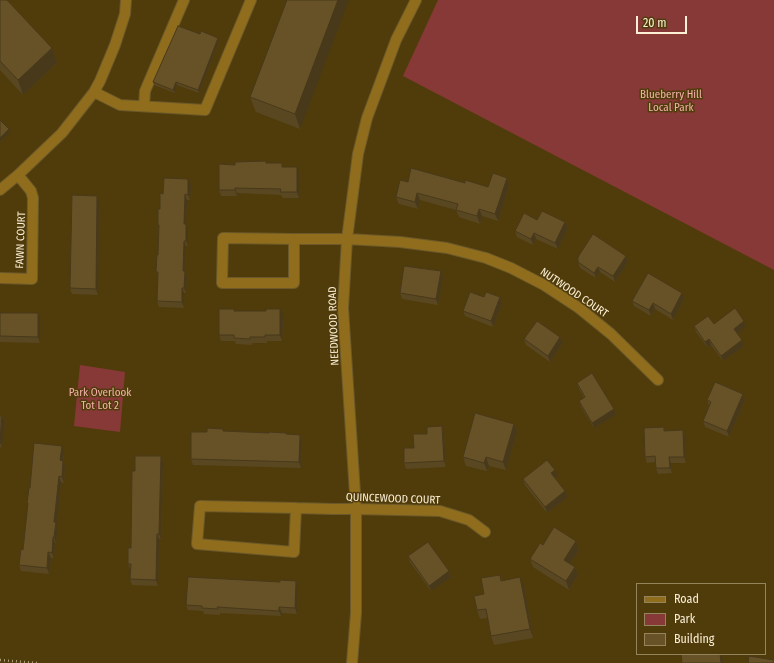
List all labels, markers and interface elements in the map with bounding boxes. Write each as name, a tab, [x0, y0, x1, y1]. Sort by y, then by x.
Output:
scale bar	[638, 8, 689, 34]
text: 20 m	[643, 16, 667, 30]
park label: Blueberry Hill Local Park	[640, 88, 702, 114]
street label: FAWN COURT	[13, 211, 29, 269]
street label: NUTWOOD COURT	[538, 265, 610, 321]
street label: NEEDWOOD ROAD	[326, 286, 342, 366]
park label: Park Overlook Tot Lot 2	[69, 386, 131, 412]
street label: QUINCEWOOD COURT	[346, 491, 440, 507]
legend	[636, 583, 766, 655]
text: Road	[674, 592, 699, 606]
text: Park	[674, 612, 695, 626]
text: Building	[674, 632, 714, 646]

